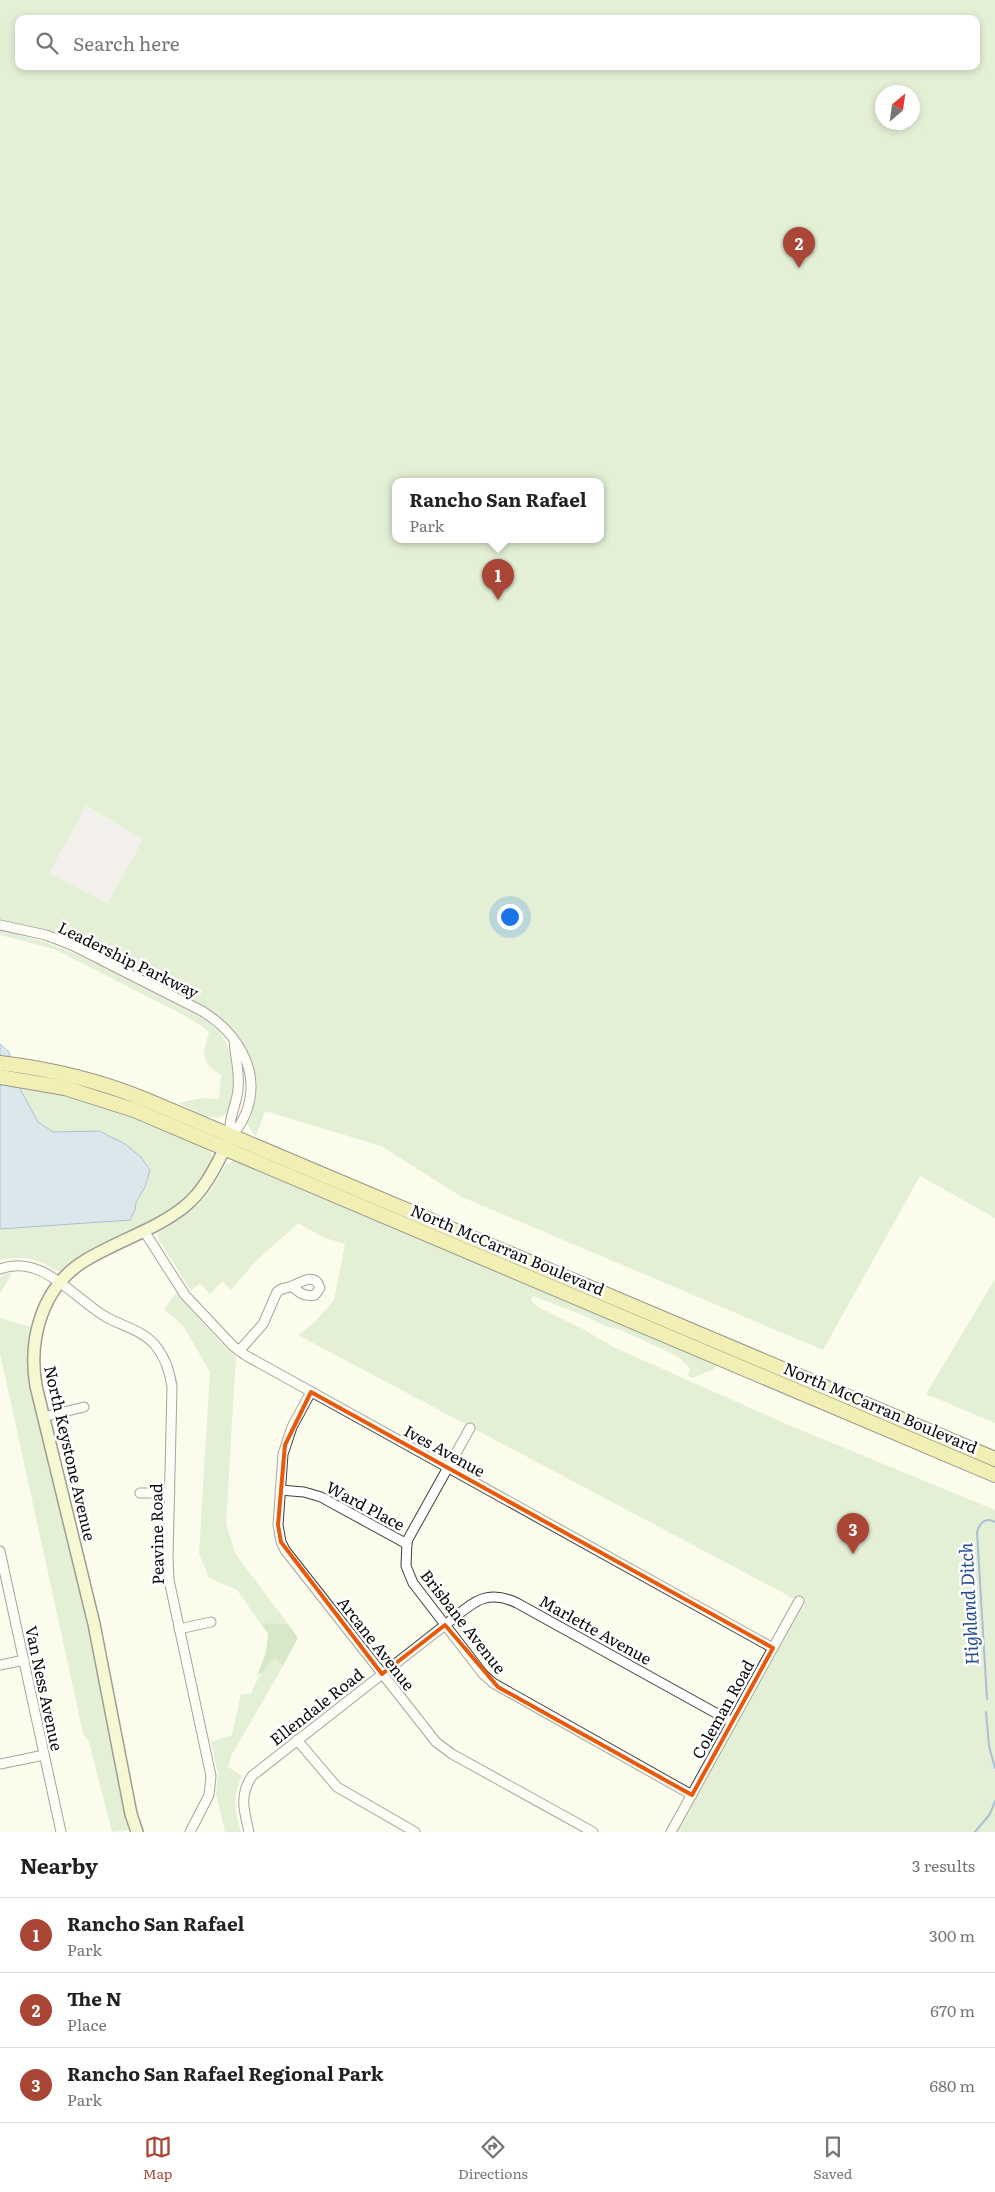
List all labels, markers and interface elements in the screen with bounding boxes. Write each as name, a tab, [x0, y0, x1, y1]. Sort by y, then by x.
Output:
search box	[15, 15, 980, 70]
icon: search	[33, 29, 61, 57]
text: Search here	[73, 29, 180, 57]
north arrow	[875, 85, 920, 130]
pin: 2	[783, 227, 815, 268]
popup	[392, 478, 604, 543]
text: Rancho San Rafael	[409, 485, 587, 513]
text: Park	[409, 513, 444, 537]
pin: 1	[482, 559, 514, 600]
your location	[497, 904, 523, 930]
street label: Leadership Parkway	[55, 914, 204, 1004]
street label: North McCarran Boulevard	[407, 1197, 609, 1301]
street label: North McCarran Boulevard	[780, 1355, 982, 1459]
street label: North Keystone Avenue	[39, 1363, 103, 1543]
street label: Ives Avenue	[400, 1418, 490, 1482]
street label: Ward Place	[322, 1474, 410, 1536]
street label: Peavine Road	[143, 1483, 169, 1585]
pin: 3	[837, 1513, 869, 1554]
water label: Highland Ditch	[951, 1542, 985, 1666]
street label: Brisbane Avenue	[416, 1564, 512, 1678]
street label: Marlette Avenue	[535, 1588, 657, 1670]
street label: Arcane Avenue	[333, 1591, 421, 1695]
street label: Van Ness Avenue	[20, 1623, 70, 1753]
street label: Coleman Road	[685, 1655, 759, 1763]
street label: Ellendale Road	[264, 1662, 368, 1750]
text: Nearby	[20, 1849, 98, 1880]
text: 3 results	[912, 1853, 975, 1877]
text: Rancho San Rafael	[67, 1909, 244, 1937]
text: 1	[33, 1923, 39, 1947]
text: 300 m	[929, 1923, 975, 1947]
text: Park	[67, 1937, 102, 1961]
text: The N	[67, 1984, 122, 2012]
text: 2	[32, 1998, 40, 2022]
text: 670 m	[930, 1998, 975, 2022]
text: Place	[67, 2012, 107, 2036]
text: Rancho San Rafael Regional Park	[67, 2059, 384, 2087]
text: 3	[32, 2073, 40, 2097]
text: 680 m	[930, 2073, 975, 2097]
text: Park	[67, 2087, 102, 2111]
tab: Map	[143, 2133, 173, 2183]
tab: Directions	[458, 2133, 528, 2183]
tab: Saved	[813, 2133, 852, 2183]

